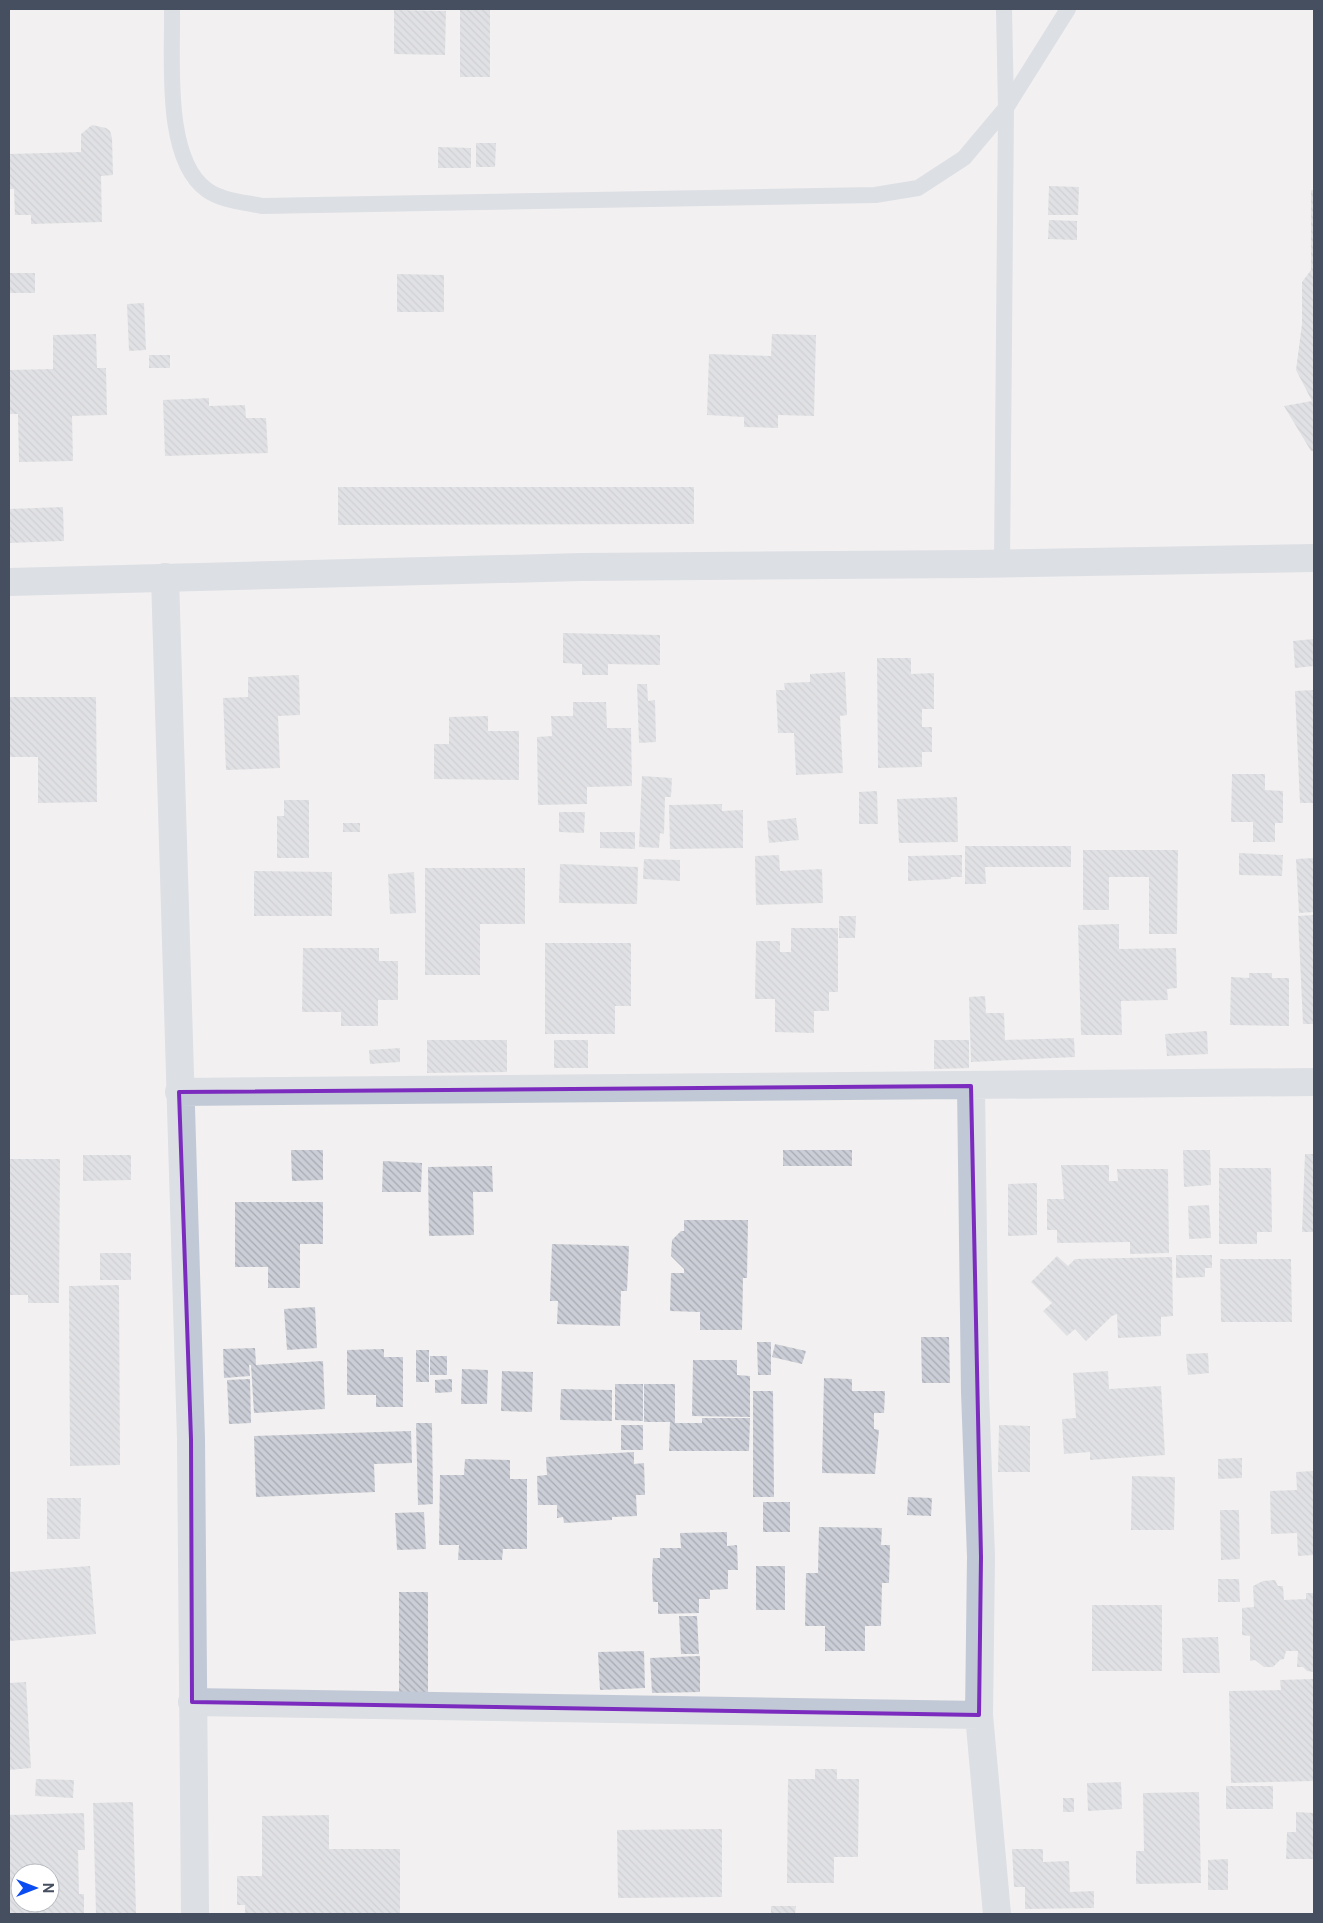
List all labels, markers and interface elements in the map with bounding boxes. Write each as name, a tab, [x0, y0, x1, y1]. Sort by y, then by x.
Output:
north arrow	[10, 1863, 60, 1913]
text: N	[40, 1883, 56, 1893]

